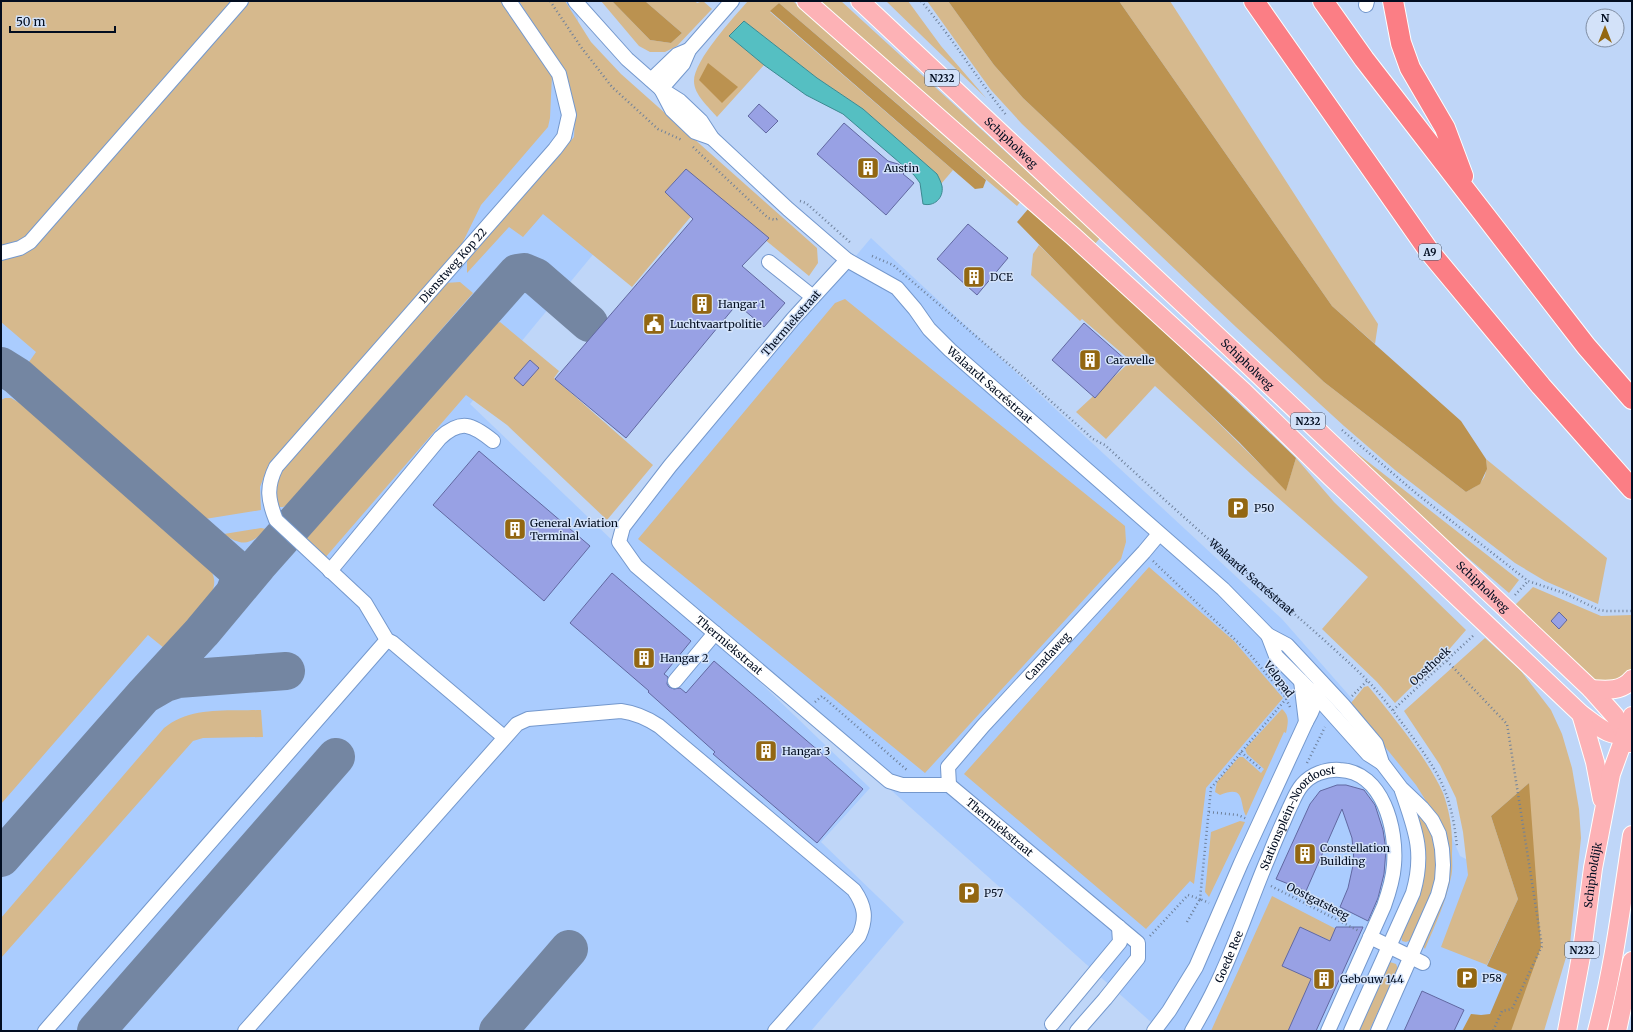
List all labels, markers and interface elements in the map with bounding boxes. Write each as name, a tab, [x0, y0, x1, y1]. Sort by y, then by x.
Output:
scale bar	[10, 8, 115, 34]
north arrow	[1585, 8, 1625, 48]
text: N	[1601, 11, 1610, 25]
text: 50 m	[16, 14, 45, 29]
road number: N232	[925, 70, 959, 86]
street label: Schipholweg	[981, 114, 1041, 171]
building icon: Austin	[855, 155, 881, 181]
place label: Austin	[883, 161, 920, 175]
street label: Dienstweg Kop 22	[416, 225, 489, 306]
road number: A9	[1419, 244, 1441, 260]
building icon: DCE	[961, 264, 987, 290]
place label: DCE	[990, 270, 1013, 284]
street label: Thermiekstraat	[758, 286, 824, 359]
building icon: Hangar 1	[689, 291, 715, 317]
place label: Hangar 1	[718, 297, 765, 311]
public building icon: Luchtvaartpolitie	[641, 311, 667, 337]
place label: Luchtvaartpolitie	[670, 317, 762, 331]
street label: Schipholweg	[1218, 336, 1277, 393]
street label: Walaardt Sacréstraat	[943, 343, 1036, 427]
building icon: Caravelle	[1077, 347, 1103, 373]
place label: Caravelle	[1106, 353, 1154, 367]
road number: N232	[1291, 413, 1325, 429]
parking icon: P50	[1225, 495, 1251, 521]
place label: P50	[1254, 501, 1274, 515]
building icon: General Aviation Terminal	[502, 516, 528, 542]
place label: General Aviation Terminal	[530, 516, 619, 543]
street label: Walaardt Sacréstraat	[1205, 535, 1298, 619]
street label: Schipholweg	[1453, 558, 1513, 615]
street label: Thermiekstraat	[693, 613, 766, 678]
street label: Canadaweg	[1022, 629, 1074, 683]
street label: Oosthoek	[1407, 644, 1453, 688]
building icon: Hangar 2	[631, 645, 657, 671]
place label: Hangar 2	[660, 651, 708, 665]
street label: Velopad	[1260, 657, 1297, 700]
building icon: Hangar 3	[753, 738, 779, 764]
place label: Hangar 3	[782, 744, 830, 758]
street label: Stationsplein-Noordoost	[1257, 763, 1336, 872]
street label: Thermiekstraat	[963, 795, 1037, 860]
building icon: Constellation Building	[1292, 841, 1318, 867]
place label: Constellation Building	[1320, 841, 1391, 868]
street label: Schipholdijk	[1581, 841, 1605, 909]
street label: Oostgatsteeg	[1284, 879, 1352, 923]
parking icon: P57	[956, 880, 982, 906]
place label: P57	[984, 886, 1003, 900]
street label: Goede Ree	[1212, 928, 1246, 985]
road number: N232	[1565, 942, 1599, 958]
parking icon: P58	[1454, 965, 1480, 991]
building icon: Gebouw 144	[1311, 966, 1337, 992]
place label: P58	[1482, 971, 1502, 985]
place label: Gebouw 144	[1340, 972, 1404, 986]

